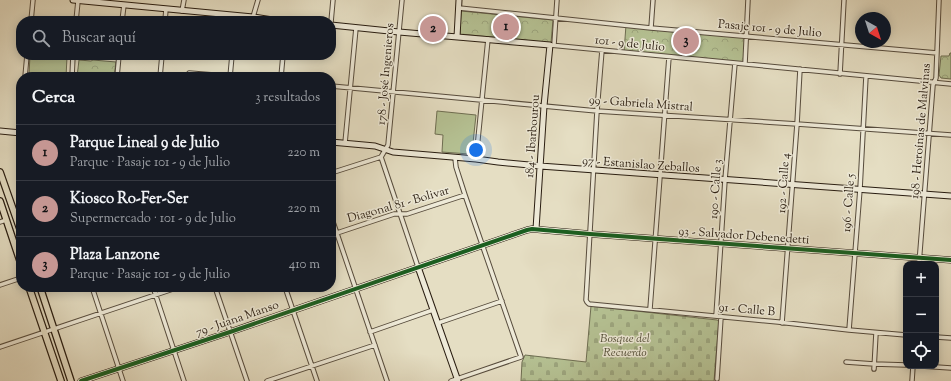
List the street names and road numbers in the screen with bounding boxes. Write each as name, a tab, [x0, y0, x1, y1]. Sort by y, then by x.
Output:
street label: Pasaje 101 - 9 de Julio	[717, 15, 823, 43]
street label: 178 - José Ingenieros	[373, 22, 399, 126]
street label: 101 - 9 de Julio	[594, 31, 666, 57]
street label: 198 - Heroínas de Malvinas	[906, 62, 936, 200]
street label: 99 - Gabriela Mistral	[588, 91, 694, 117]
street label: 184 - Ibarbourou	[521, 94, 545, 178]
street label: 97 - Estanislao Zeballos	[582, 152, 701, 178]
street label: 192 - Calle 4	[773, 152, 795, 214]
street label: 190 - Calle 3	[705, 158, 727, 220]
street label: 196 - Calle 5	[838, 173, 860, 233]
street label: Diagonal 81 - Bolivar	[345, 182, 452, 228]
street label: 93 - Salvador Debenedetti	[678, 222, 811, 250]
street label: 79 - Juana Manso	[193, 296, 282, 342]
street label: 91 - Calle B	[718, 299, 776, 321]

